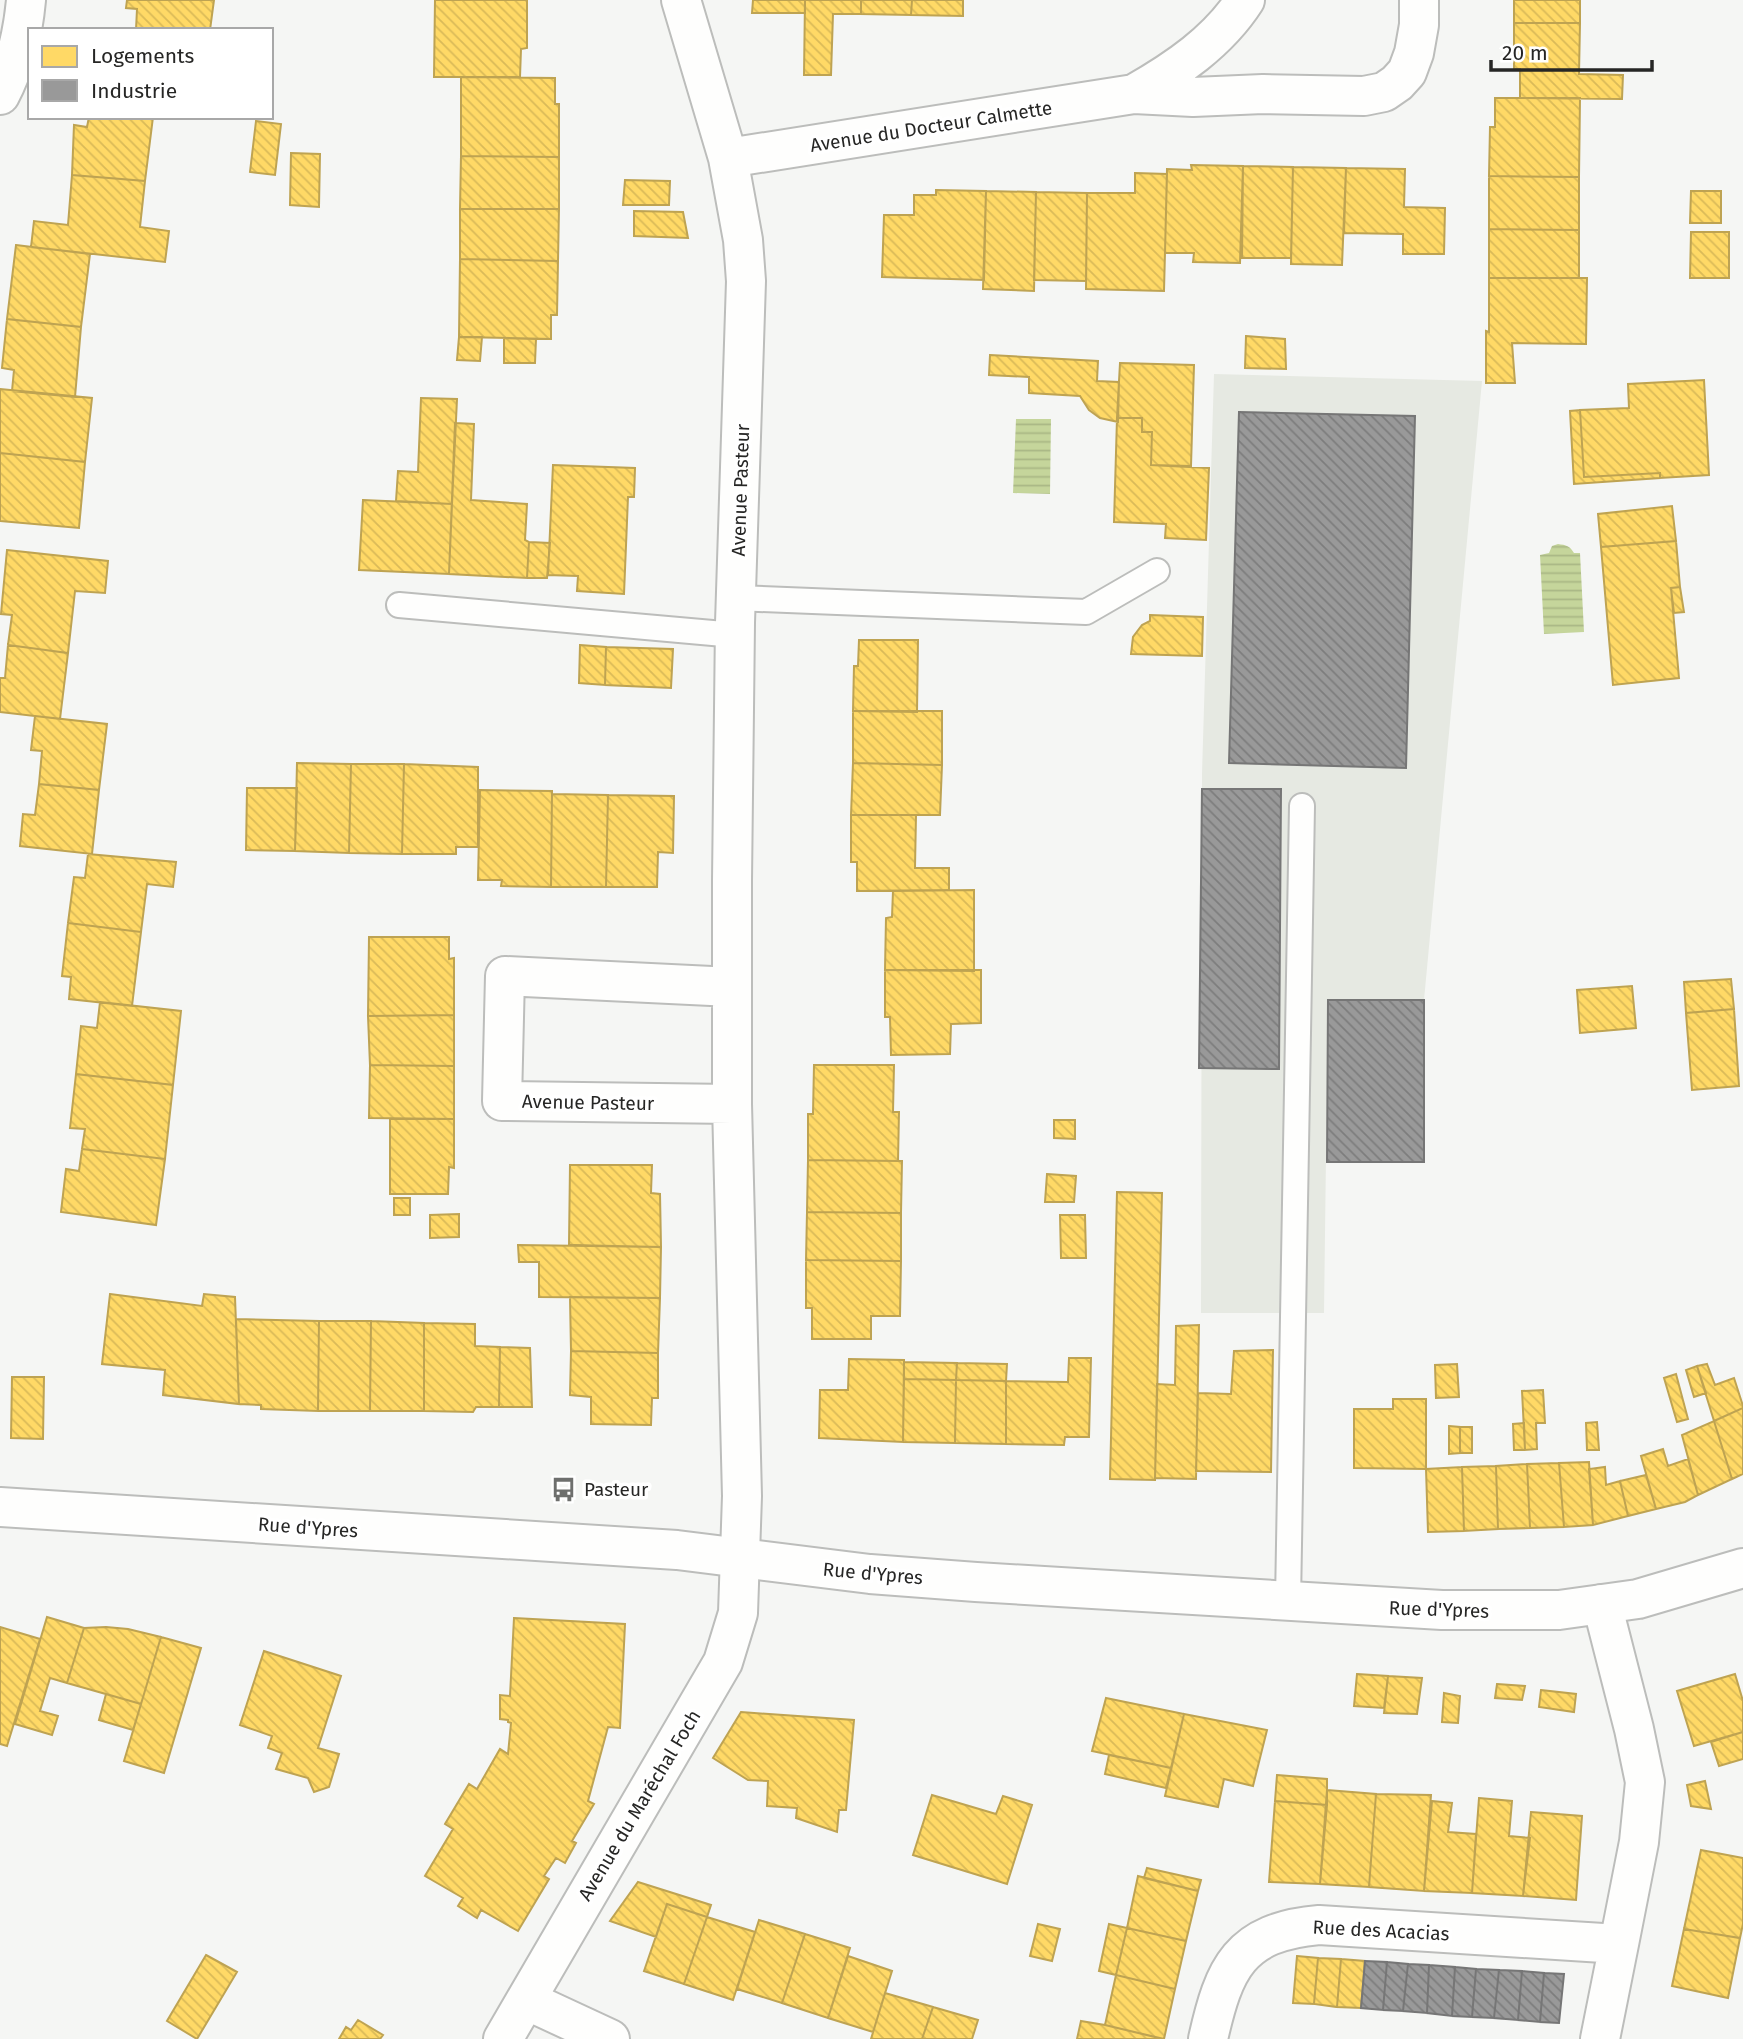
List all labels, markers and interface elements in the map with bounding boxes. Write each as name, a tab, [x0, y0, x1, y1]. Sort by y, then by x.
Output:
legend	[28, 28, 273, 119]
scale bar	[1491, 28, 1652, 72]
text: 20 m	[1502, 40, 1548, 66]
text: Logements	[91, 43, 195, 69]
text: Industrie	[91, 78, 177, 104]
street label: Avenue du Docteur Calmette	[808, 96, 1054, 157]
street label: Avenue Pasteur	[727, 423, 754, 557]
street label: Avenue Pasteur	[522, 1090, 655, 1115]
bus stop icon: Pasteur	[550, 1475, 578, 1503]
place label: Pasteur	[584, 1478, 649, 1501]
street label: Rue d'Ypres	[257, 1513, 359, 1542]
street label: Rue d'Ypres	[822, 1558, 924, 1589]
street label: Rue d'Ypres	[1388, 1596, 1490, 1623]
street label: Avenue du Maréchal Foch	[573, 1706, 706, 1905]
street label: Rue des Acacias	[1312, 1915, 1450, 1946]

